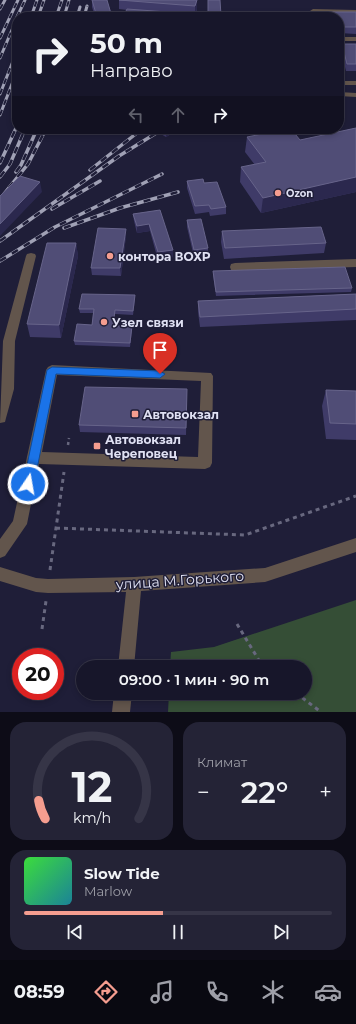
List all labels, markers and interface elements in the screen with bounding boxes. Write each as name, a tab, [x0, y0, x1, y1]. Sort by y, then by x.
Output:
text: 50 m	[90, 26, 163, 60]
icon: right	[24, 28, 76, 80]
text: Направо	[90, 60, 173, 82]
icon: left	[125, 104, 147, 126]
icon: ahead	[167, 104, 189, 126]
icon: right	[209, 104, 231, 126]
place label: Ozon	[286, 187, 313, 200]
marker: Ozon	[273, 188, 283, 198]
place label: контора ВОХР	[118, 249, 211, 264]
marker: контора ВОХР	[105, 251, 115, 261]
place label: Узел связи	[112, 315, 184, 330]
marker: Узел связи	[99, 317, 109, 327]
pin	[143, 333, 177, 374]
icon: arrive	[149, 339, 171, 361]
place label: Автовокзал	[143, 407, 219, 422]
marker: Автовокзал	[130, 409, 140, 419]
place label: Автовокзал Череповец	[105, 432, 181, 461]
marker: Автовокзал Череповец	[92, 441, 102, 451]
position arrow	[7, 463, 49, 505]
street label: улица М.Горького	[114, 567, 245, 594]
speed limit sign: 20	[12, 648, 64, 700]
text: 09:00 · 1 мин · 90 m	[119, 670, 269, 689]
text: Климат	[197, 754, 247, 770]
text: 12	[71, 762, 112, 812]
text: 22°	[241, 774, 288, 811]
text: −	[197, 779, 210, 806]
text: +	[319, 779, 332, 806]
text: km/h	[72, 809, 111, 827]
text: Slow Tide	[84, 864, 160, 883]
text: Marlow	[84, 883, 132, 899]
icon: previous	[64, 921, 86, 943]
icon: pause	[167, 921, 189, 943]
icon: next	[270, 921, 292, 943]
icon: directions	[92, 978, 120, 1006]
icon: music	[148, 978, 176, 1006]
icon: phone	[203, 978, 231, 1006]
icon: climate	[259, 978, 287, 1006]
icon: car	[314, 978, 342, 1006]
text: 08:59	[14, 981, 65, 1003]

